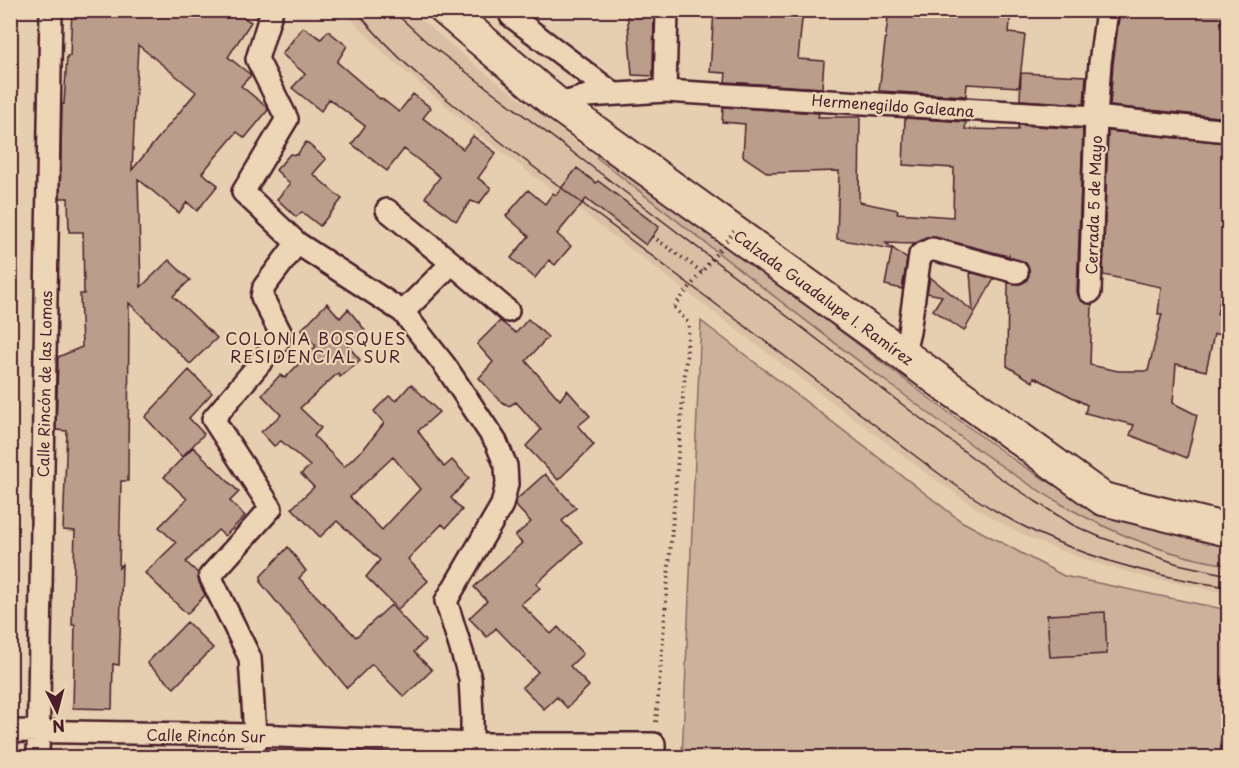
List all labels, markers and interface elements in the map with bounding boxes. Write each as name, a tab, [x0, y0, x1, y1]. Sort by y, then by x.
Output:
street label: Hermenegildo Galeana	[811, 88, 976, 122]
street label: Cerrada 5 de Mayo	[1079, 135, 1107, 275]
street label: Calzada Guadalupe I. Ramírez	[729, 224, 919, 370]
street label: Calle Rincón de las Lomas	[31, 290, 57, 478]
district label: COLONIA BOSQUES RESIDENCIAL SUR	[225, 326, 407, 368]
north arrow	[27, 681, 87, 741]
text: N	[51, 714, 66, 740]
street label: Calle Rincón Sur	[146, 722, 266, 748]

